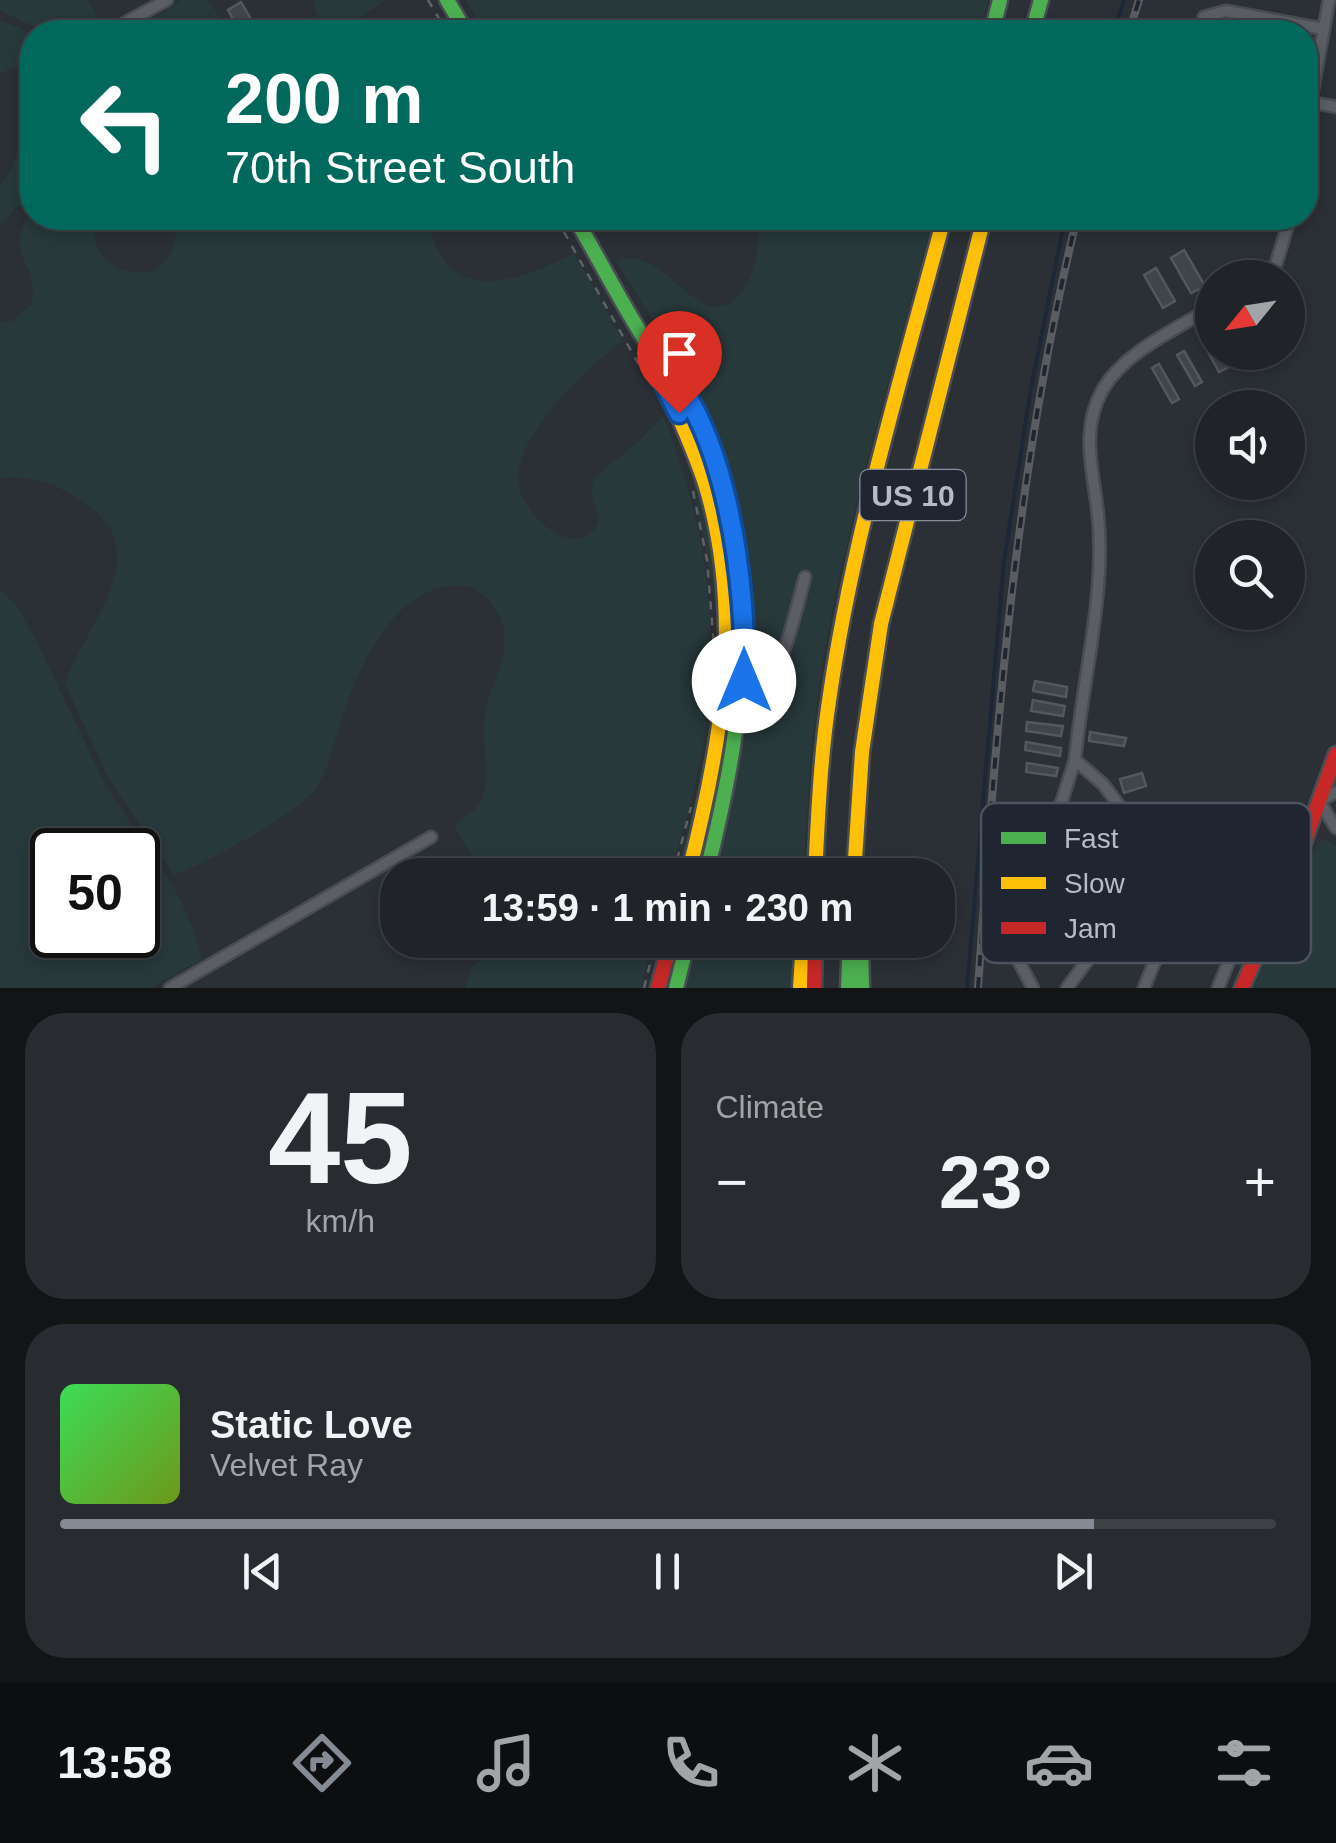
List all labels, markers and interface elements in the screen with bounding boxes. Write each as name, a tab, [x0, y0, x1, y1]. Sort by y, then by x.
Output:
icon: left	[60, 60, 190, 190]
text: 200 m	[225, 60, 423, 138]
text: 70th Street South	[225, 142, 575, 193]
north arrow	[1195, 260, 1305, 370]
map controls	[1195, 260, 1305, 630]
pin	[637, 311, 722, 414]
icon: arrive	[652, 326, 707, 381]
button: sound	[1195, 390, 1305, 500]
road number: US 10	[860, 470, 966, 520]
button: search	[1195, 520, 1305, 630]
position arrow	[692, 629, 796, 733]
legend	[981, 803, 1311, 963]
text: Fast	[1064, 823, 1119, 854]
speed limit sign: 50	[30, 828, 160, 958]
text: Slow	[1064, 868, 1125, 899]
text: 13:59 · 1 min · 230 m	[482, 887, 853, 929]
text: Jam	[1064, 913, 1117, 944]
text: 45	[268, 1065, 413, 1211]
text: Climate	[716, 1089, 824, 1125]
text: 23°	[939, 1140, 1052, 1224]
text: −	[716, 1151, 748, 1213]
text: +	[1244, 1151, 1276, 1213]
text: km/h	[306, 1203, 375, 1239]
text: Static Love	[210, 1404, 413, 1446]
text: Velvet Ray	[210, 1447, 363, 1483]
icon: previous	[235, 1544, 290, 1599]
icon: pause	[640, 1544, 695, 1599]
icon: next	[1046, 1544, 1101, 1599]
icon: directions	[287, 1728, 357, 1798]
icon: music	[471, 1728, 541, 1798]
icon: phone	[656, 1728, 726, 1798]
icon: climate	[840, 1728, 910, 1798]
icon: car	[1024, 1728, 1094, 1798]
icon: filters	[1209, 1728, 1279, 1798]
text: 13:58	[57, 1737, 172, 1788]

